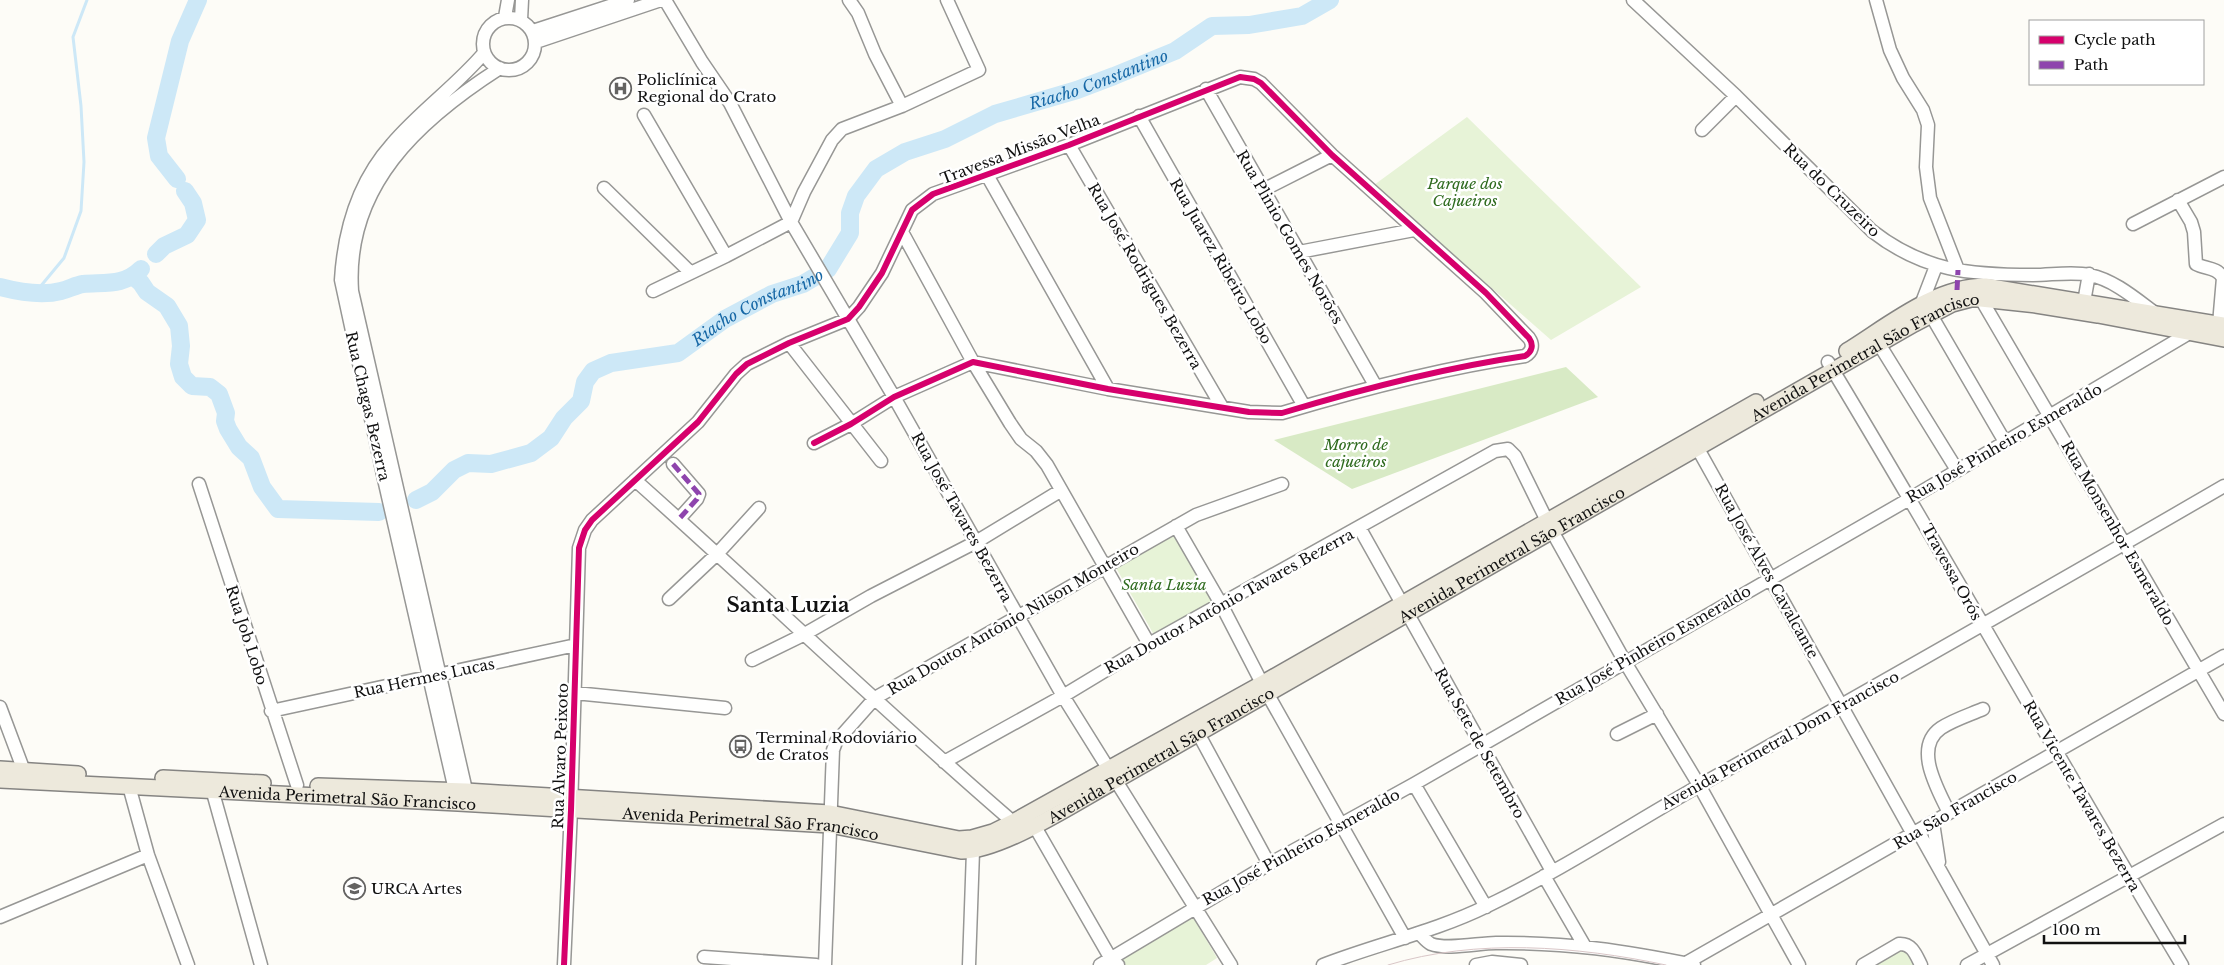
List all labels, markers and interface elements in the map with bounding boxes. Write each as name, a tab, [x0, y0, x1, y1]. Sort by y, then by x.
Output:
legend	[2029, 20, 2204, 85]
text: Cycle path	[2074, 30, 2156, 49]
water label: Riacho Constantino	[1026, 45, 1171, 114]
text: Path	[2074, 55, 2108, 74]
place label: Policlínica Regional do Crato	[637, 70, 776, 106]
hospital icon: Policlínica Regional do Crato	[609, 76, 633, 100]
street label: Travessa Missão Velha	[938, 110, 1103, 188]
street label: Rua do Cruzeiro	[1780, 139, 1884, 241]
street label: Rua Plinio Gomes Norões	[1232, 147, 1348, 328]
park label: Parque dos Cajueiros	[1426, 174, 1503, 210]
street label: Rua Juarez Ribeiro Lobo	[1166, 175, 1276, 347]
street label: Rua José Rodrigues Bezerra	[1084, 180, 1206, 373]
water label: Riacho Constantino	[687, 264, 827, 350]
street label: Avenida Perimetral São Francisco	[1746, 290, 1980, 425]
street label: Rua Chagas Bezerra	[342, 329, 395, 483]
street label: Rua José Pinheiro Esmeraldo	[1903, 379, 2105, 507]
street label: Rua José Tavares Bezerra	[907, 429, 1017, 606]
park label: Morro de cajueiros	[1323, 435, 1388, 471]
street label: Rua Monsenhor Esmeraldo	[2057, 437, 2179, 629]
street label: Rua José Alves Cavalcante	[1711, 480, 1823, 662]
street label: Avenida Perimetral São Francisco	[1394, 482, 1628, 627]
street label: Travessa Orós	[1918, 520, 1986, 624]
street label: Rua Doutor Antônio Tavares Bezerra	[1101, 524, 1358, 678]
street label: Rua Doutor Antônio Nilson Monteiro	[884, 539, 1142, 699]
park label: Santa Luzia	[1121, 575, 1207, 594]
street label: Rua José Pinheiro Esmeraldo	[1552, 581, 1754, 709]
street label: Rua Job Lobo	[222, 583, 272, 688]
district label: Santa Luzia	[727, 593, 850, 617]
street label: Rua Hermes Lucas	[352, 654, 496, 702]
street label: Rua Sete de Setembro	[1431, 664, 1529, 822]
street label: Avenida Perimetral Dom Francisco	[1657, 666, 1902, 814]
street label: Rua Alvaro Peixoto	[548, 682, 572, 829]
street label: Avenida Perimetral São Francisco	[1043, 683, 1277, 828]
street label: Rua Vicente Tavares Bezerra	[2019, 697, 2145, 896]
place label: Terminal Rodoviário de Cratos	[756, 728, 917, 764]
bus stop icon: Terminal Rodoviário de Cratos	[728, 734, 752, 758]
street label: Rua São Francisco	[1890, 767, 2021, 853]
street label: Avenida Perimetral São Francisco	[217, 781, 477, 814]
street label: Rua José Pinheiro Esmeraldo	[1199, 785, 1403, 909]
street label: Avenida Perimetral São Francisco	[621, 803, 881, 844]
school or university icon: URCA Artes	[343, 876, 367, 900]
place label: URCA Artes	[371, 879, 462, 898]
scale bar	[2044, 912, 2185, 944]
text: 100 m	[2052, 920, 2101, 939]

